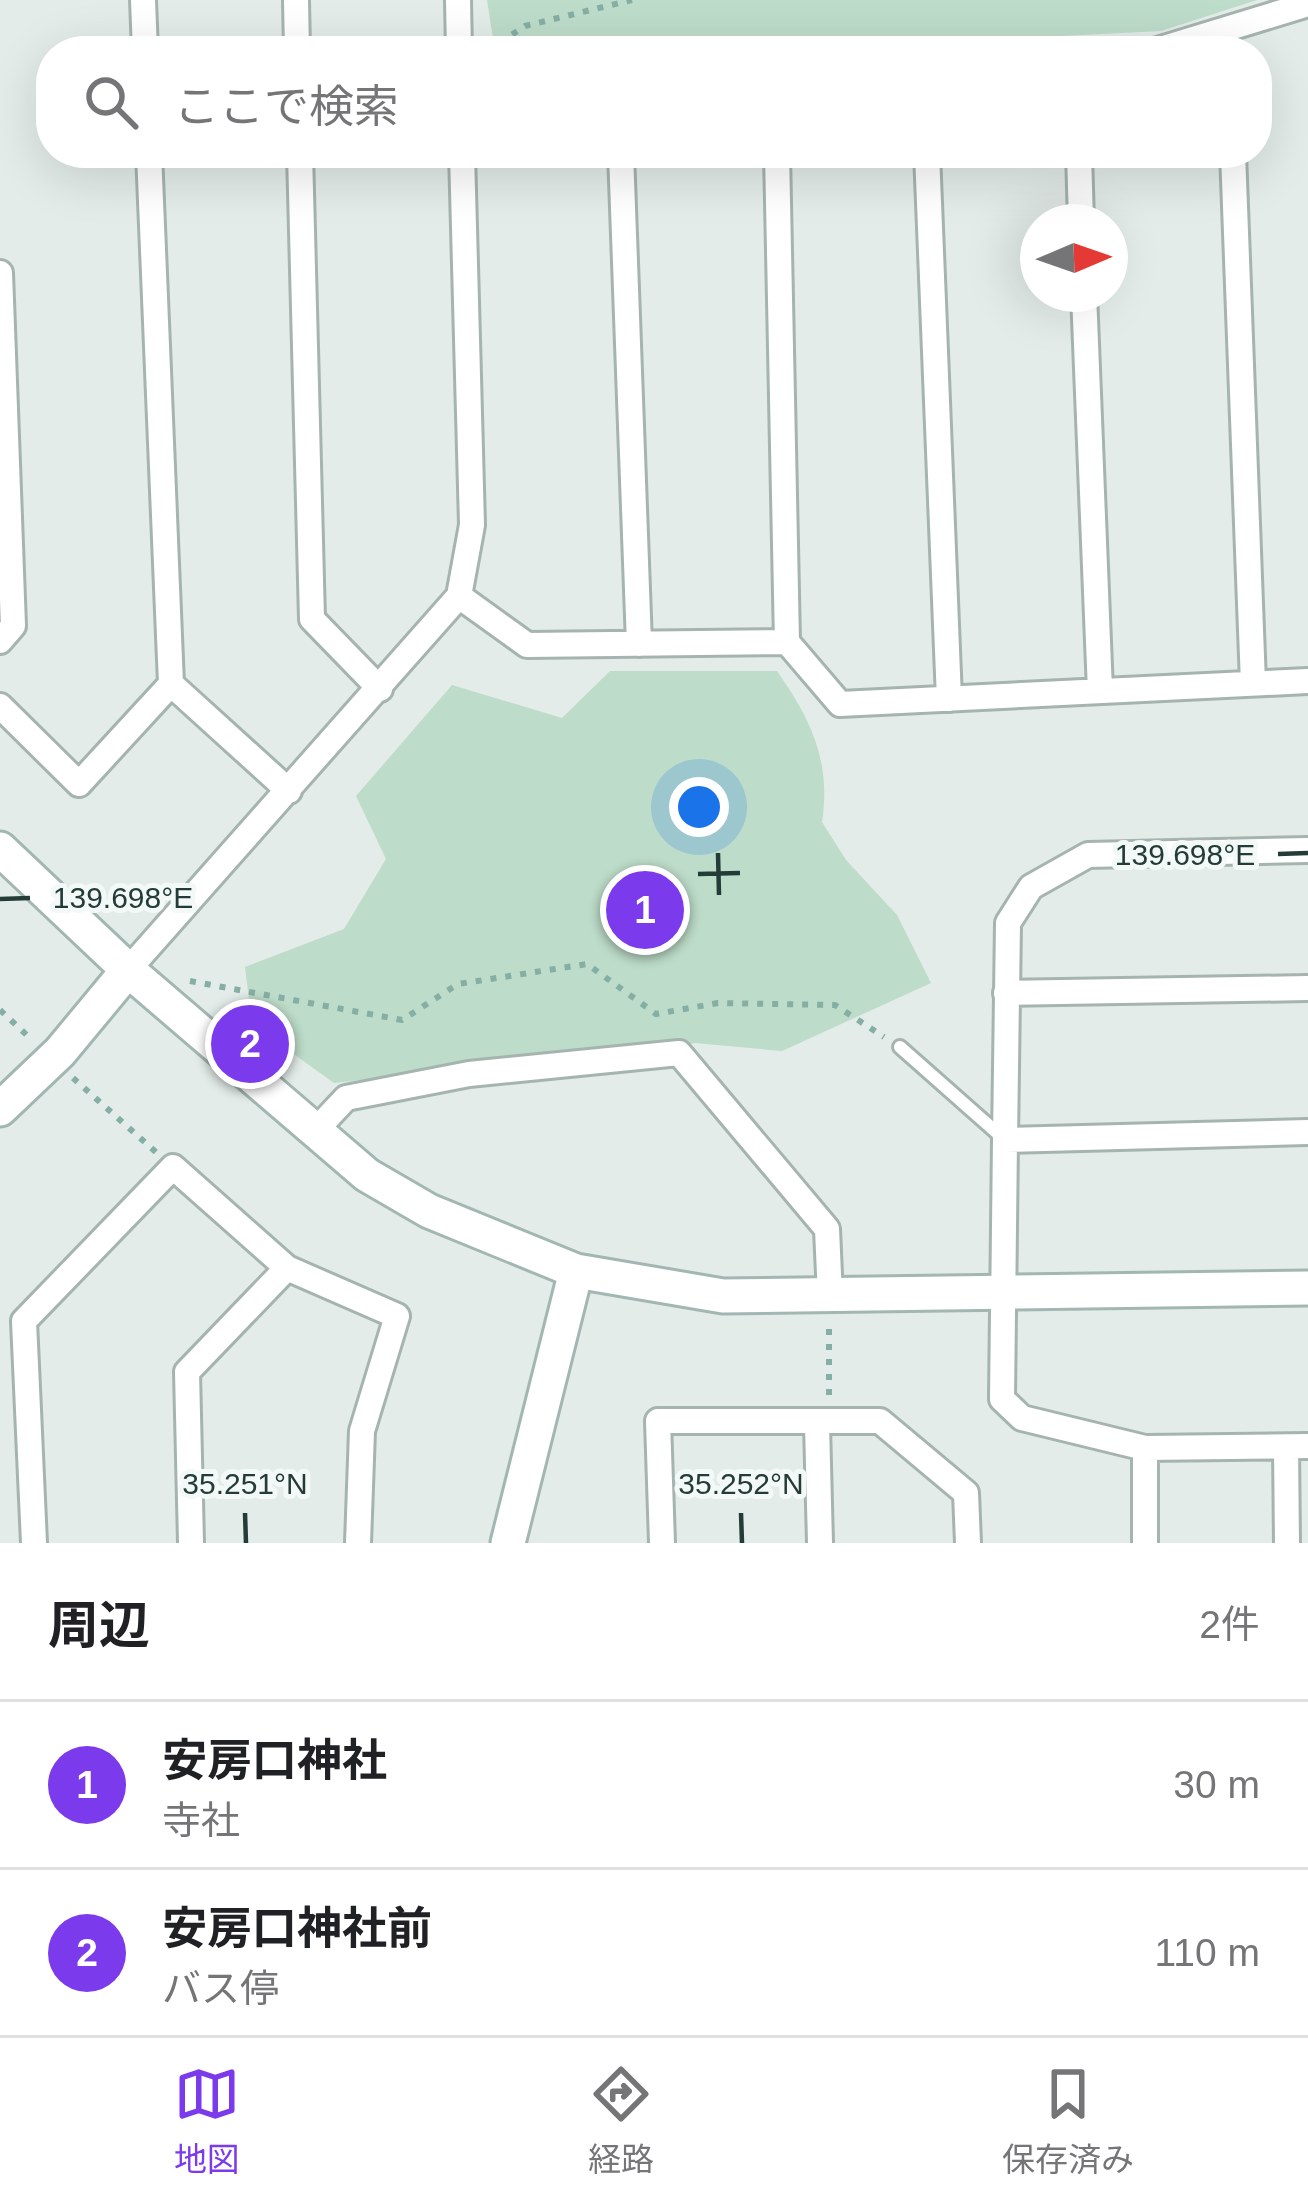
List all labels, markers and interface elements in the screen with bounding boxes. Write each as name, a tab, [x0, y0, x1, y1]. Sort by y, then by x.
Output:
search box	[36, 36, 1272, 168]
icon: search	[78, 69, 144, 135]
text: ここで検索	[174, 81, 399, 132]
north arrow	[1020, 204, 1128, 312]
your location	[669, 777, 729, 837]
text: 139.698°E	[1115, 838, 1255, 871]
pin: 1	[606, 865, 684, 955]
text: 139.698°E	[53, 881, 193, 914]
pin: 2	[211, 999, 289, 1089]
text: 35.251°N	[182, 1467, 308, 1500]
text: 35.252°N	[678, 1467, 804, 1500]
text: 周辺	[48, 1597, 150, 1654]
text: 2件	[1199, 1603, 1260, 1646]
text: 安房口神社	[162, 1735, 387, 1786]
text: 1	[76, 1763, 98, 1806]
text: 30 m	[1173, 1763, 1260, 1806]
text: 寺社	[162, 1799, 240, 1842]
text: 安房口神社前	[162, 1903, 432, 1954]
text: 2	[76, 1931, 98, 1974]
text: 110 m	[1155, 1931, 1260, 1974]
text: バス停	[162, 1967, 279, 2010]
tab: 地図	[174, 2061, 240, 2181]
tab: 経路	[588, 2061, 654, 2181]
tab: 保存済み	[1002, 2061, 1134, 2181]

